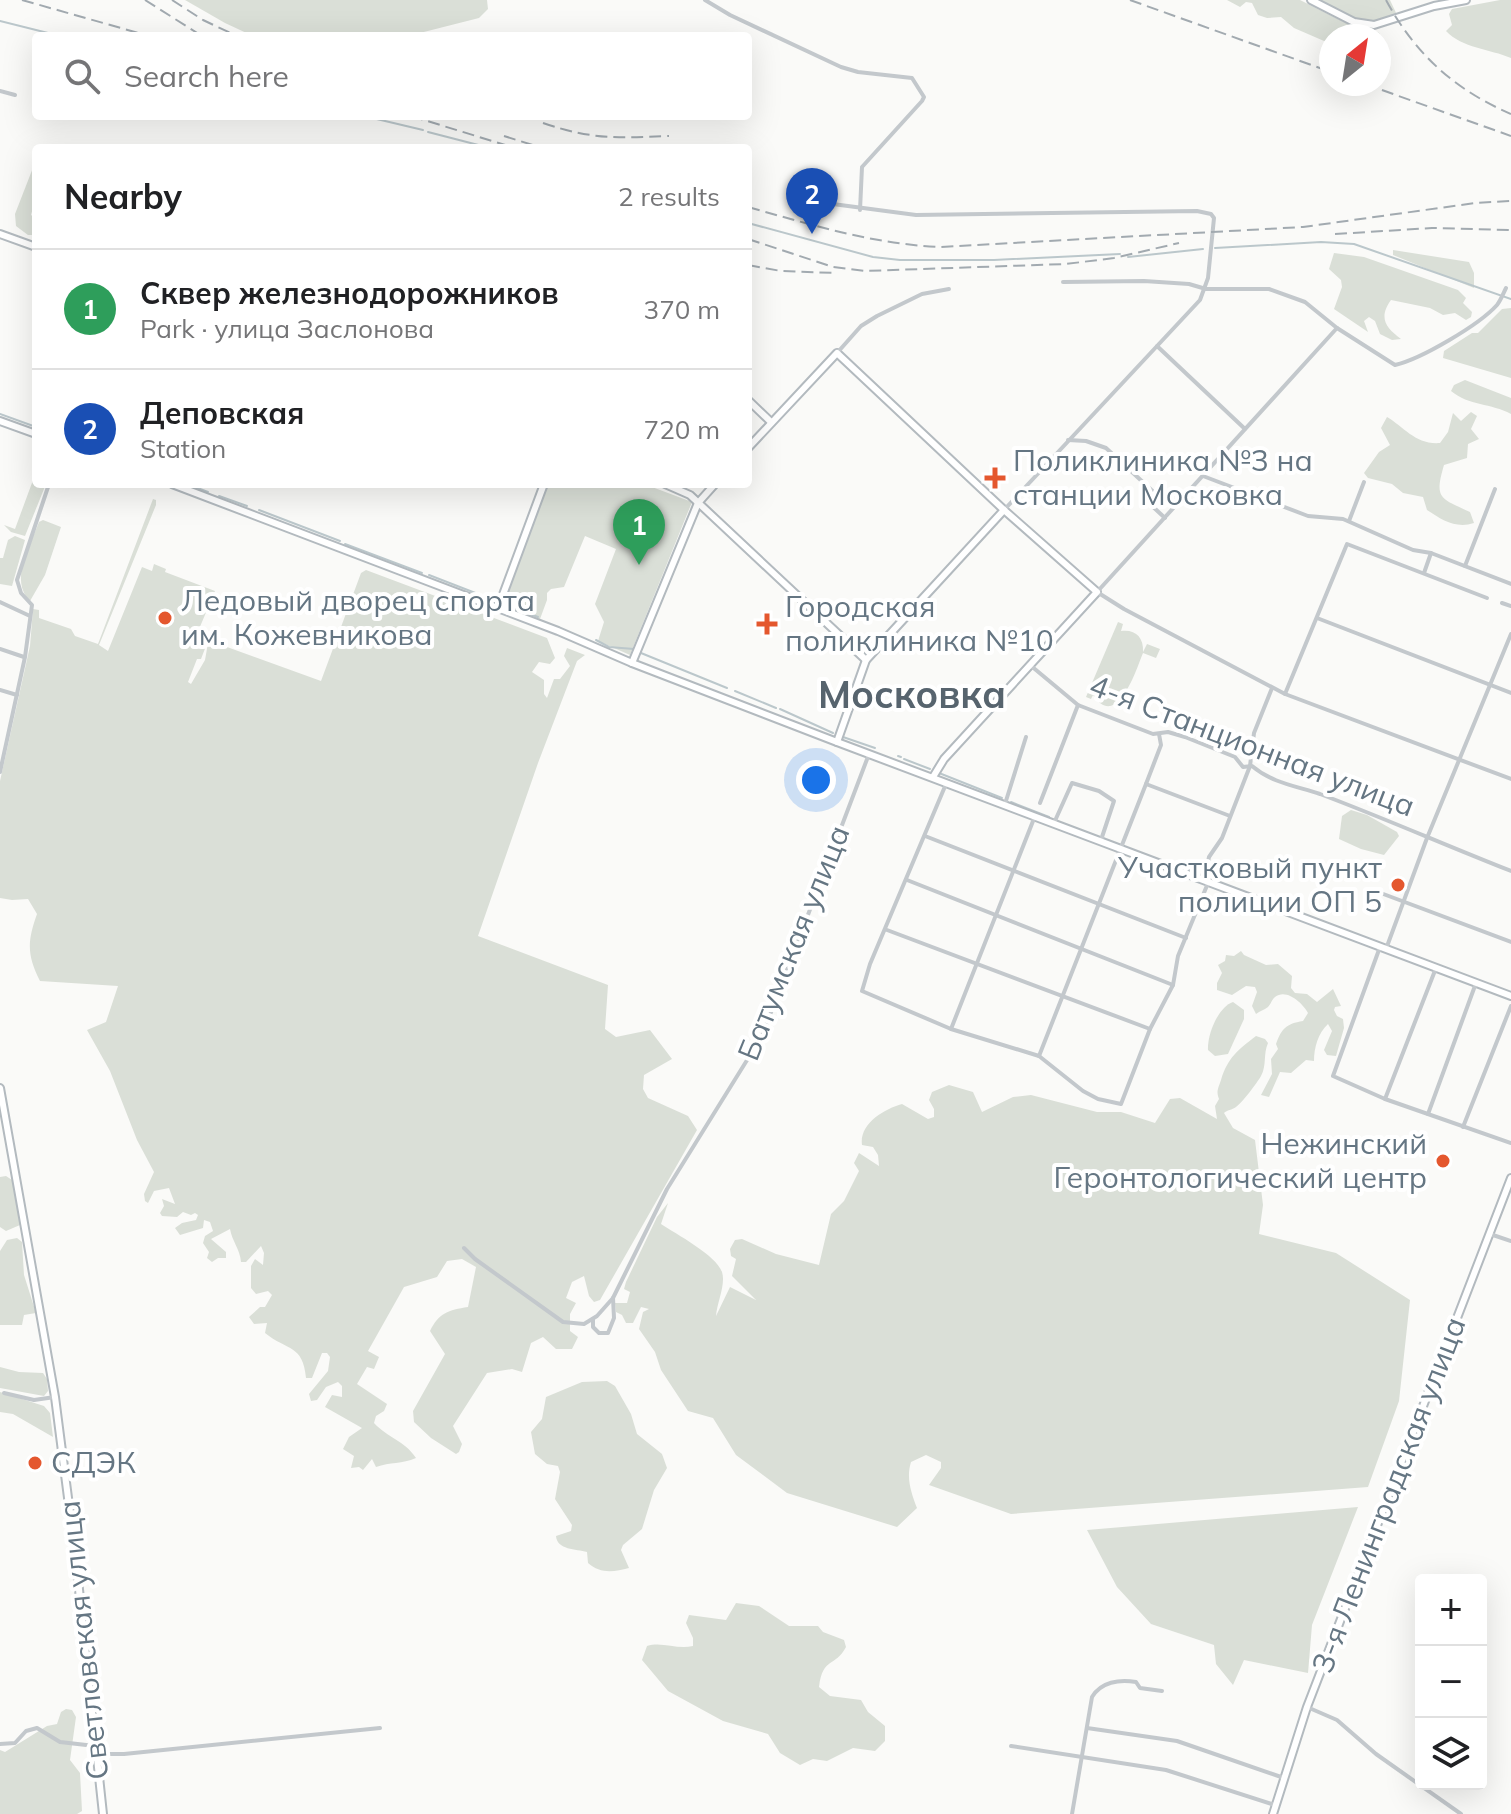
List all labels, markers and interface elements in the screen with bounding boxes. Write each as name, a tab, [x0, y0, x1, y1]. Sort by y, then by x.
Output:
north arrow	[1319, 24, 1391, 96]
search box	[32, 32, 752, 120]
icon: search	[60, 54, 104, 98]
text: Search here	[124, 57, 289, 95]
pin: 2	[786, 168, 838, 234]
text: Nearby	[64, 175, 182, 218]
text: 2 results	[618, 180, 720, 213]
text: Сквер железнодорожников	[140, 274, 559, 312]
text: 1	[82, 293, 98, 326]
text: 370 m	[644, 293, 720, 326]
text: Park · улица Заслонова	[140, 312, 434, 345]
text: Деповская	[140, 394, 304, 432]
text: 2	[82, 413, 98, 446]
text: 720 m	[644, 413, 720, 446]
text: Station	[140, 432, 226, 465]
place label: Поликлиника №3 на станции Московка	[1013, 441, 1313, 513]
marker: Поликлиника №3 на станции Московка	[984, 467, 1006, 489]
pin: 1	[613, 499, 665, 565]
place label: Ледовый дворец спорта им. Кожевникова	[181, 581, 535, 653]
place label: Городская поликлиника №10	[785, 587, 1054, 659]
marker: Ледовый дворец спорта им. Кожевникова	[156, 609, 174, 627]
marker: Городская поликлиника №10	[756, 613, 778, 635]
street label: 4-я Станционная улица	[1084, 665, 1420, 825]
district label: Московка	[818, 670, 1006, 718]
your location	[796, 760, 836, 800]
street label: Батумская улица	[729, 820, 858, 1066]
place label: Участковый пункт полиции ОП 5	[1117, 848, 1382, 920]
marker: Участковый пункт полиции ОП 5	[1389, 876, 1407, 894]
place label: Нежинский Геронтологический центр	[1053, 1124, 1427, 1196]
marker: Нежинский Геронтологический центр	[1434, 1152, 1452, 1170]
street label: 3-я Ленинградская улица	[1303, 1311, 1474, 1678]
place label: СДЭК	[51, 1443, 136, 1481]
marker: СДЭК	[26, 1454, 44, 1472]
street label: Светловская улица	[49, 1499, 117, 1782]
map controls	[1415, 1574, 1487, 1790]
button: +	[1415, 1574, 1487, 1646]
button: −	[1415, 1646, 1487, 1718]
button: layers	[1415, 1718, 1487, 1790]

